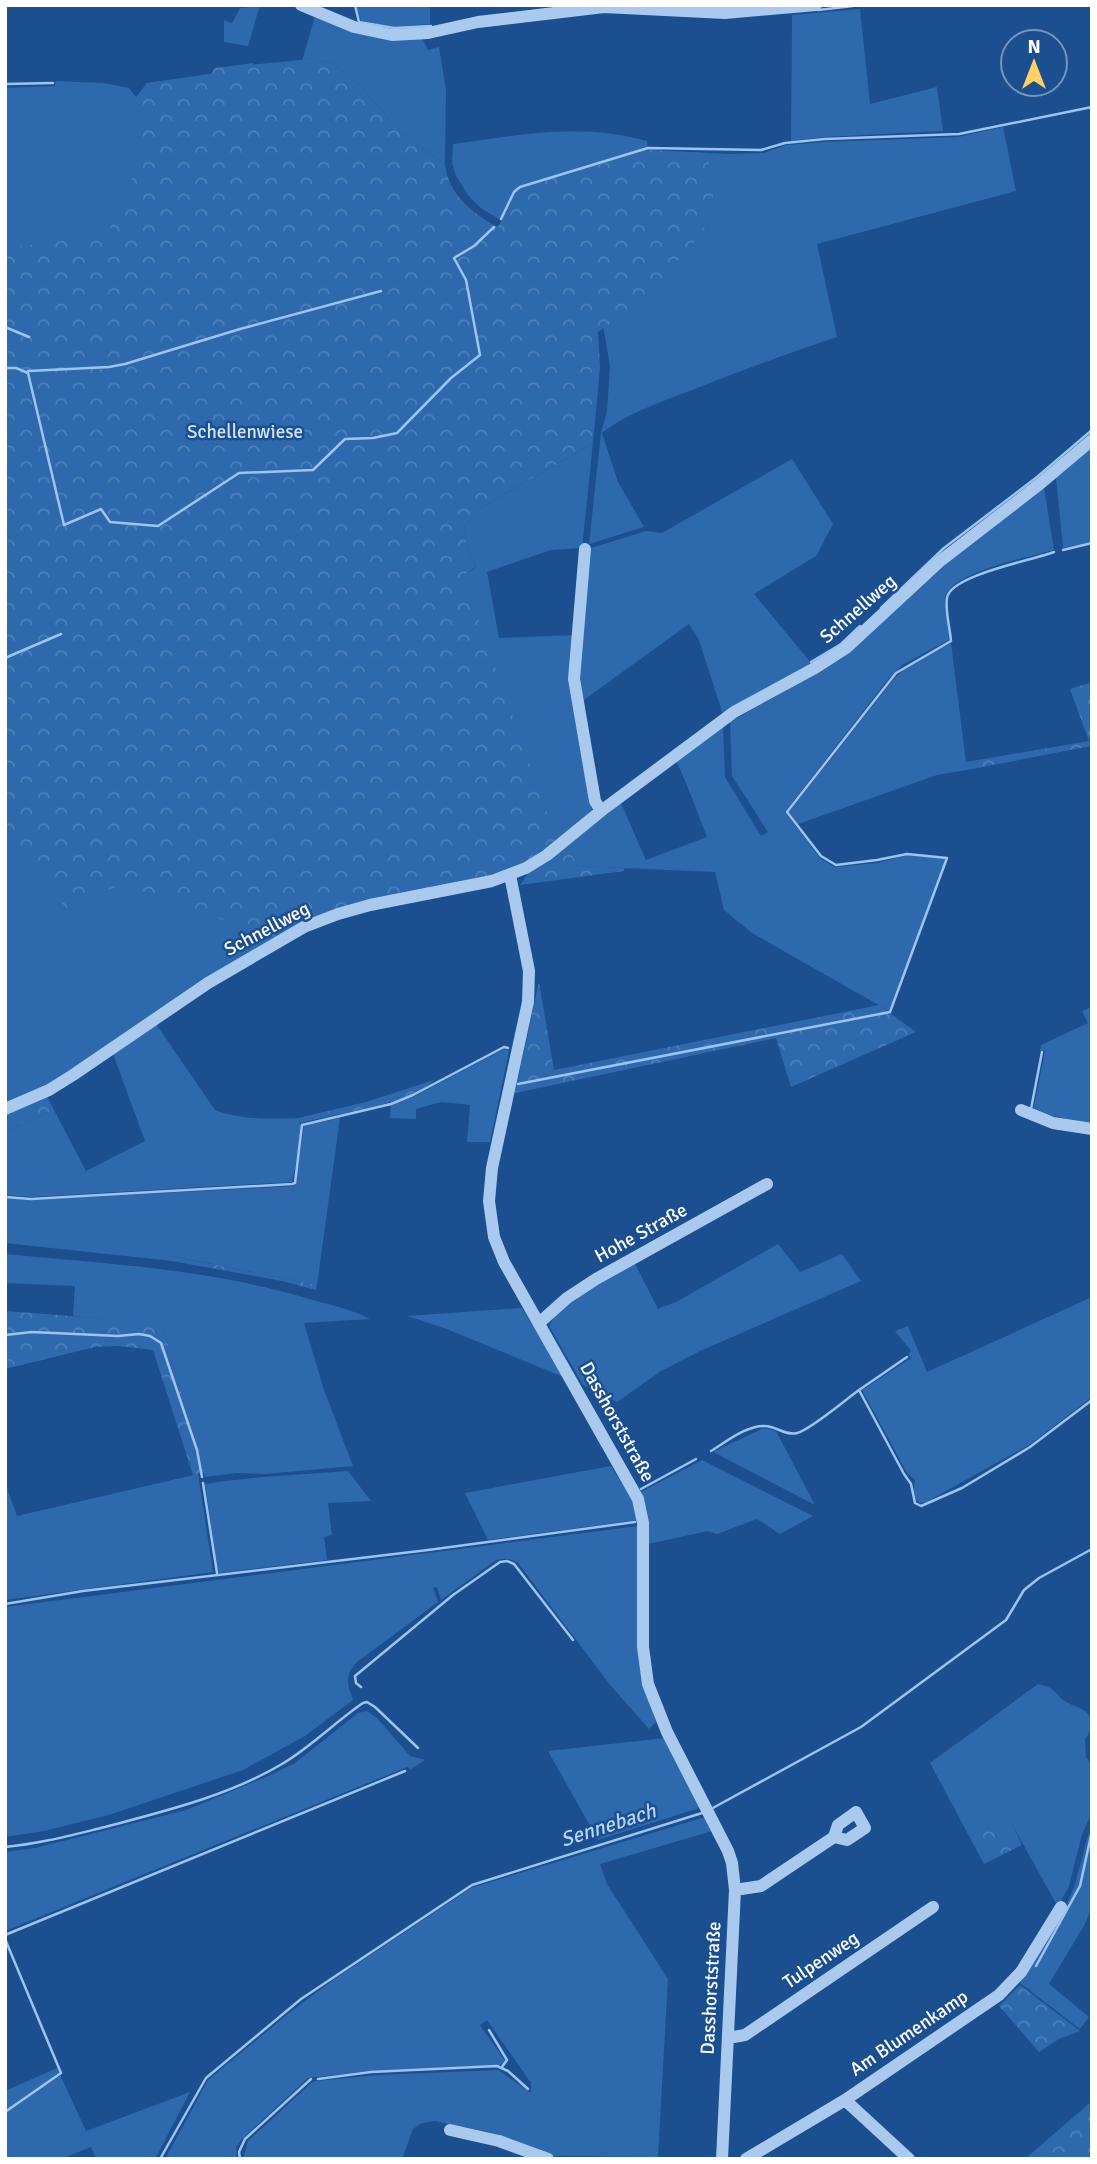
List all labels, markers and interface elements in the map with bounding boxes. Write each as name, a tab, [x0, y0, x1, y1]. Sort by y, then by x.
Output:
north arrow	[999, 28, 1069, 98]
text: N	[1027, 35, 1041, 59]
park label: Schellenwiese	[187, 420, 303, 444]
street label: Schnellweg	[815, 569, 901, 649]
street label: Schnellweg	[220, 896, 314, 962]
street label: Hohe Straße	[591, 1198, 691, 1268]
street label: Dasshorststraße	[574, 1358, 660, 1486]
water label: Sennebach	[557, 1797, 659, 1853]
street label: Dasshorststraße	[696, 1921, 726, 2055]
street label: Tulpenweg	[778, 1926, 864, 1994]
street label: Am Blumenkamp	[845, 1985, 973, 2081]

